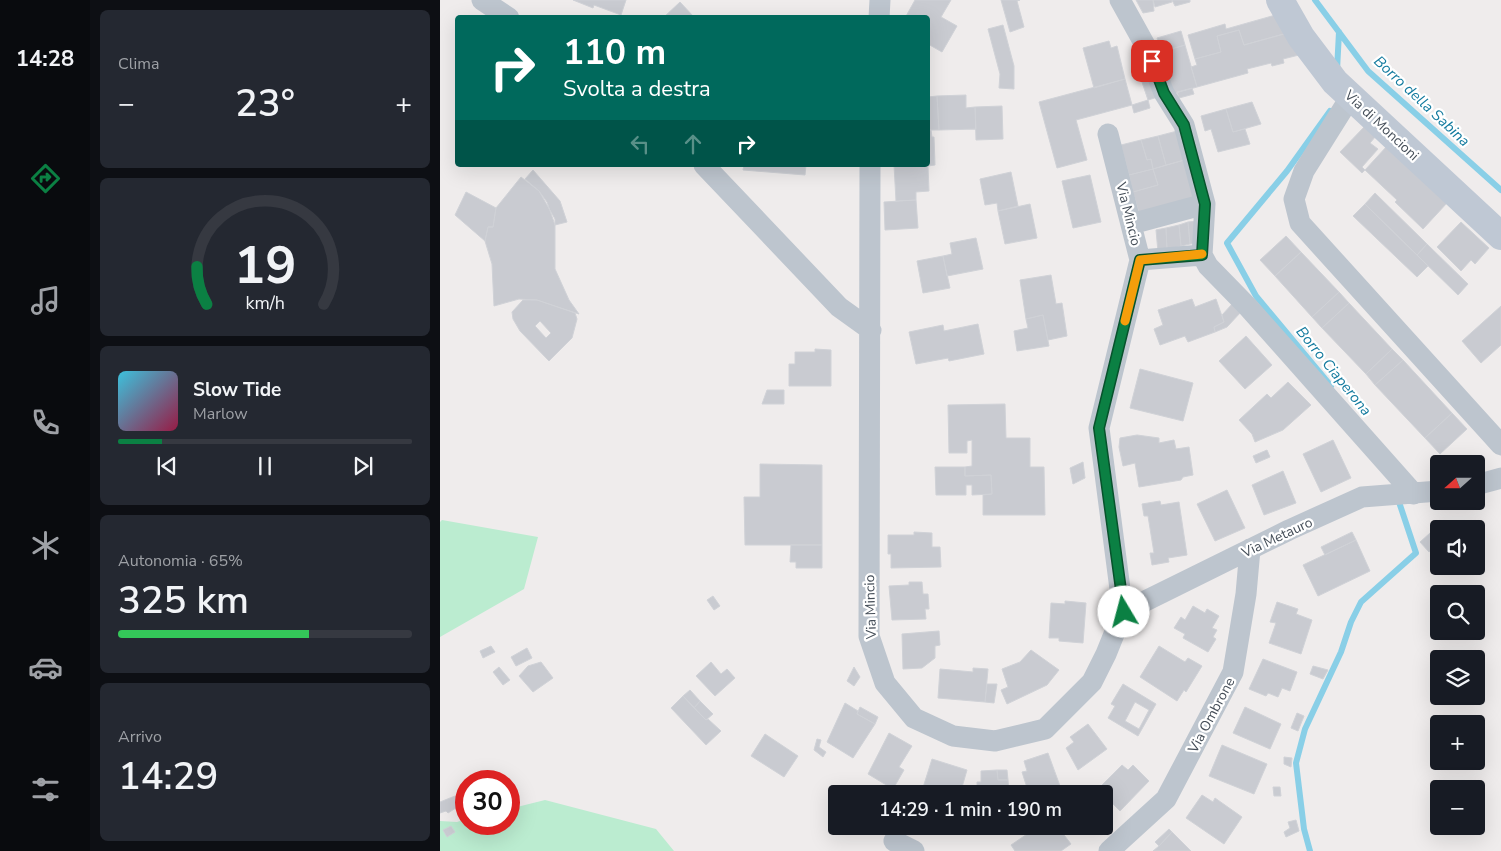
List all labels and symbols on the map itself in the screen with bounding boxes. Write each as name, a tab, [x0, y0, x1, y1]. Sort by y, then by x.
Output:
pin	[1131, 40, 1173, 82]
water label: Borro della Sabina	[1370, 51, 1474, 151]
street label: Via di Moncioni	[1340, 85, 1423, 165]
street label: Via Mincio	[1111, 180, 1146, 248]
water label: Borro Ciaperona	[1292, 322, 1376, 420]
north arrow	[1430, 455, 1485, 510]
street label: Via Metauro	[1238, 513, 1316, 563]
street label: Via Mincio	[860, 574, 881, 641]
position arrow	[1097, 585, 1149, 637]
street label: Via Ombrone	[1183, 674, 1239, 757]
speed limit sign: 30	[455, 770, 520, 835]

